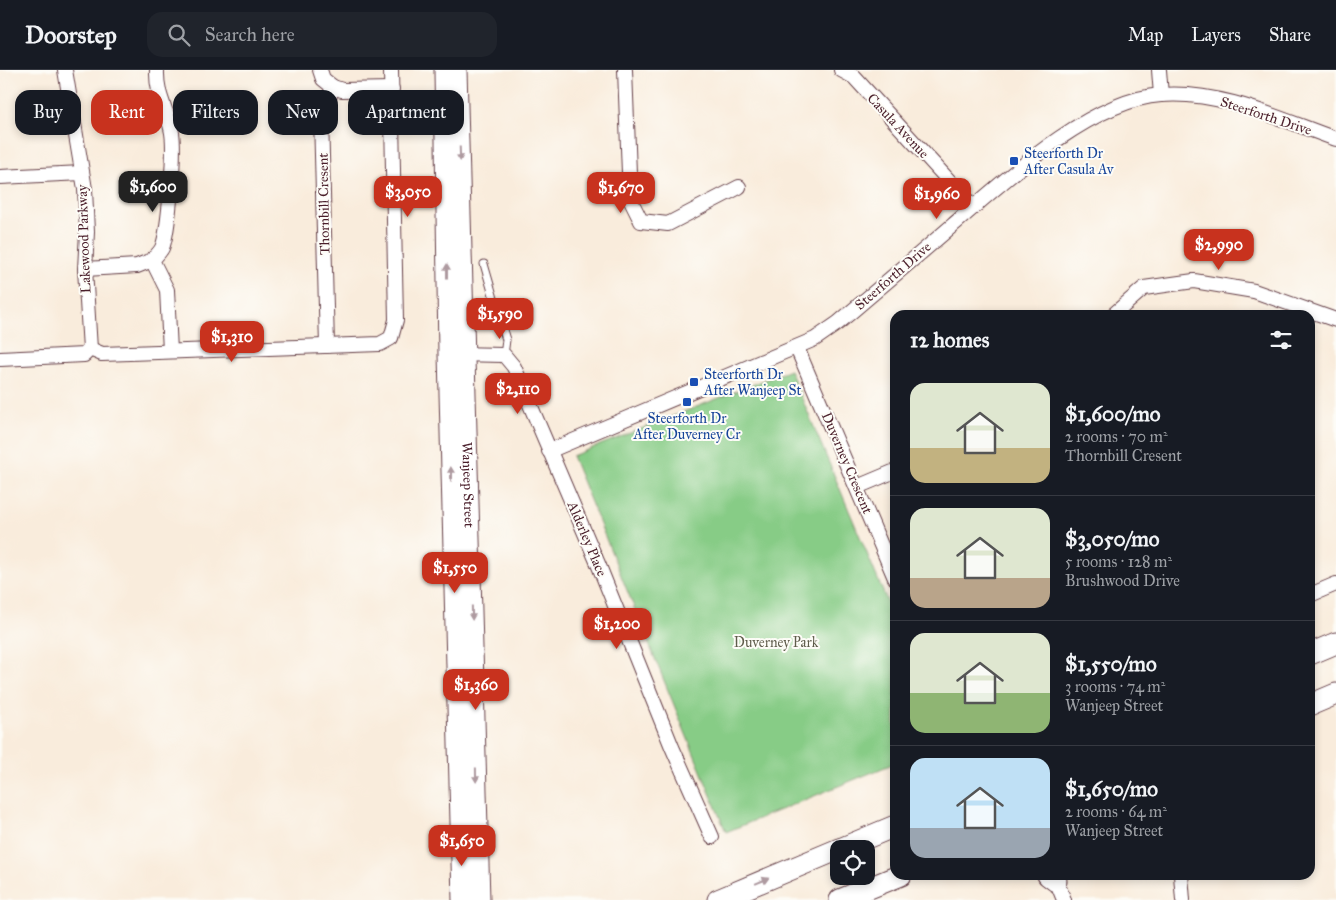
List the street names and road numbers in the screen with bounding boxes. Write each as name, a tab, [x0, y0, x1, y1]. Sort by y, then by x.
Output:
street label: Casula Avenue	[864, 90, 933, 162]
street label: Steerforth Drive	[1218, 93, 1314, 139]
street label: Thornbill Cresent	[315, 153, 333, 255]
street label: Lakewood Parkway	[74, 184, 94, 294]
street label: Steerforth Drive	[852, 238, 935, 314]
street label: Duverney Crescent	[818, 410, 876, 516]
street label: Wanjeep Street	[459, 442, 478, 528]
street label: Alderley Place	[563, 498, 610, 579]

